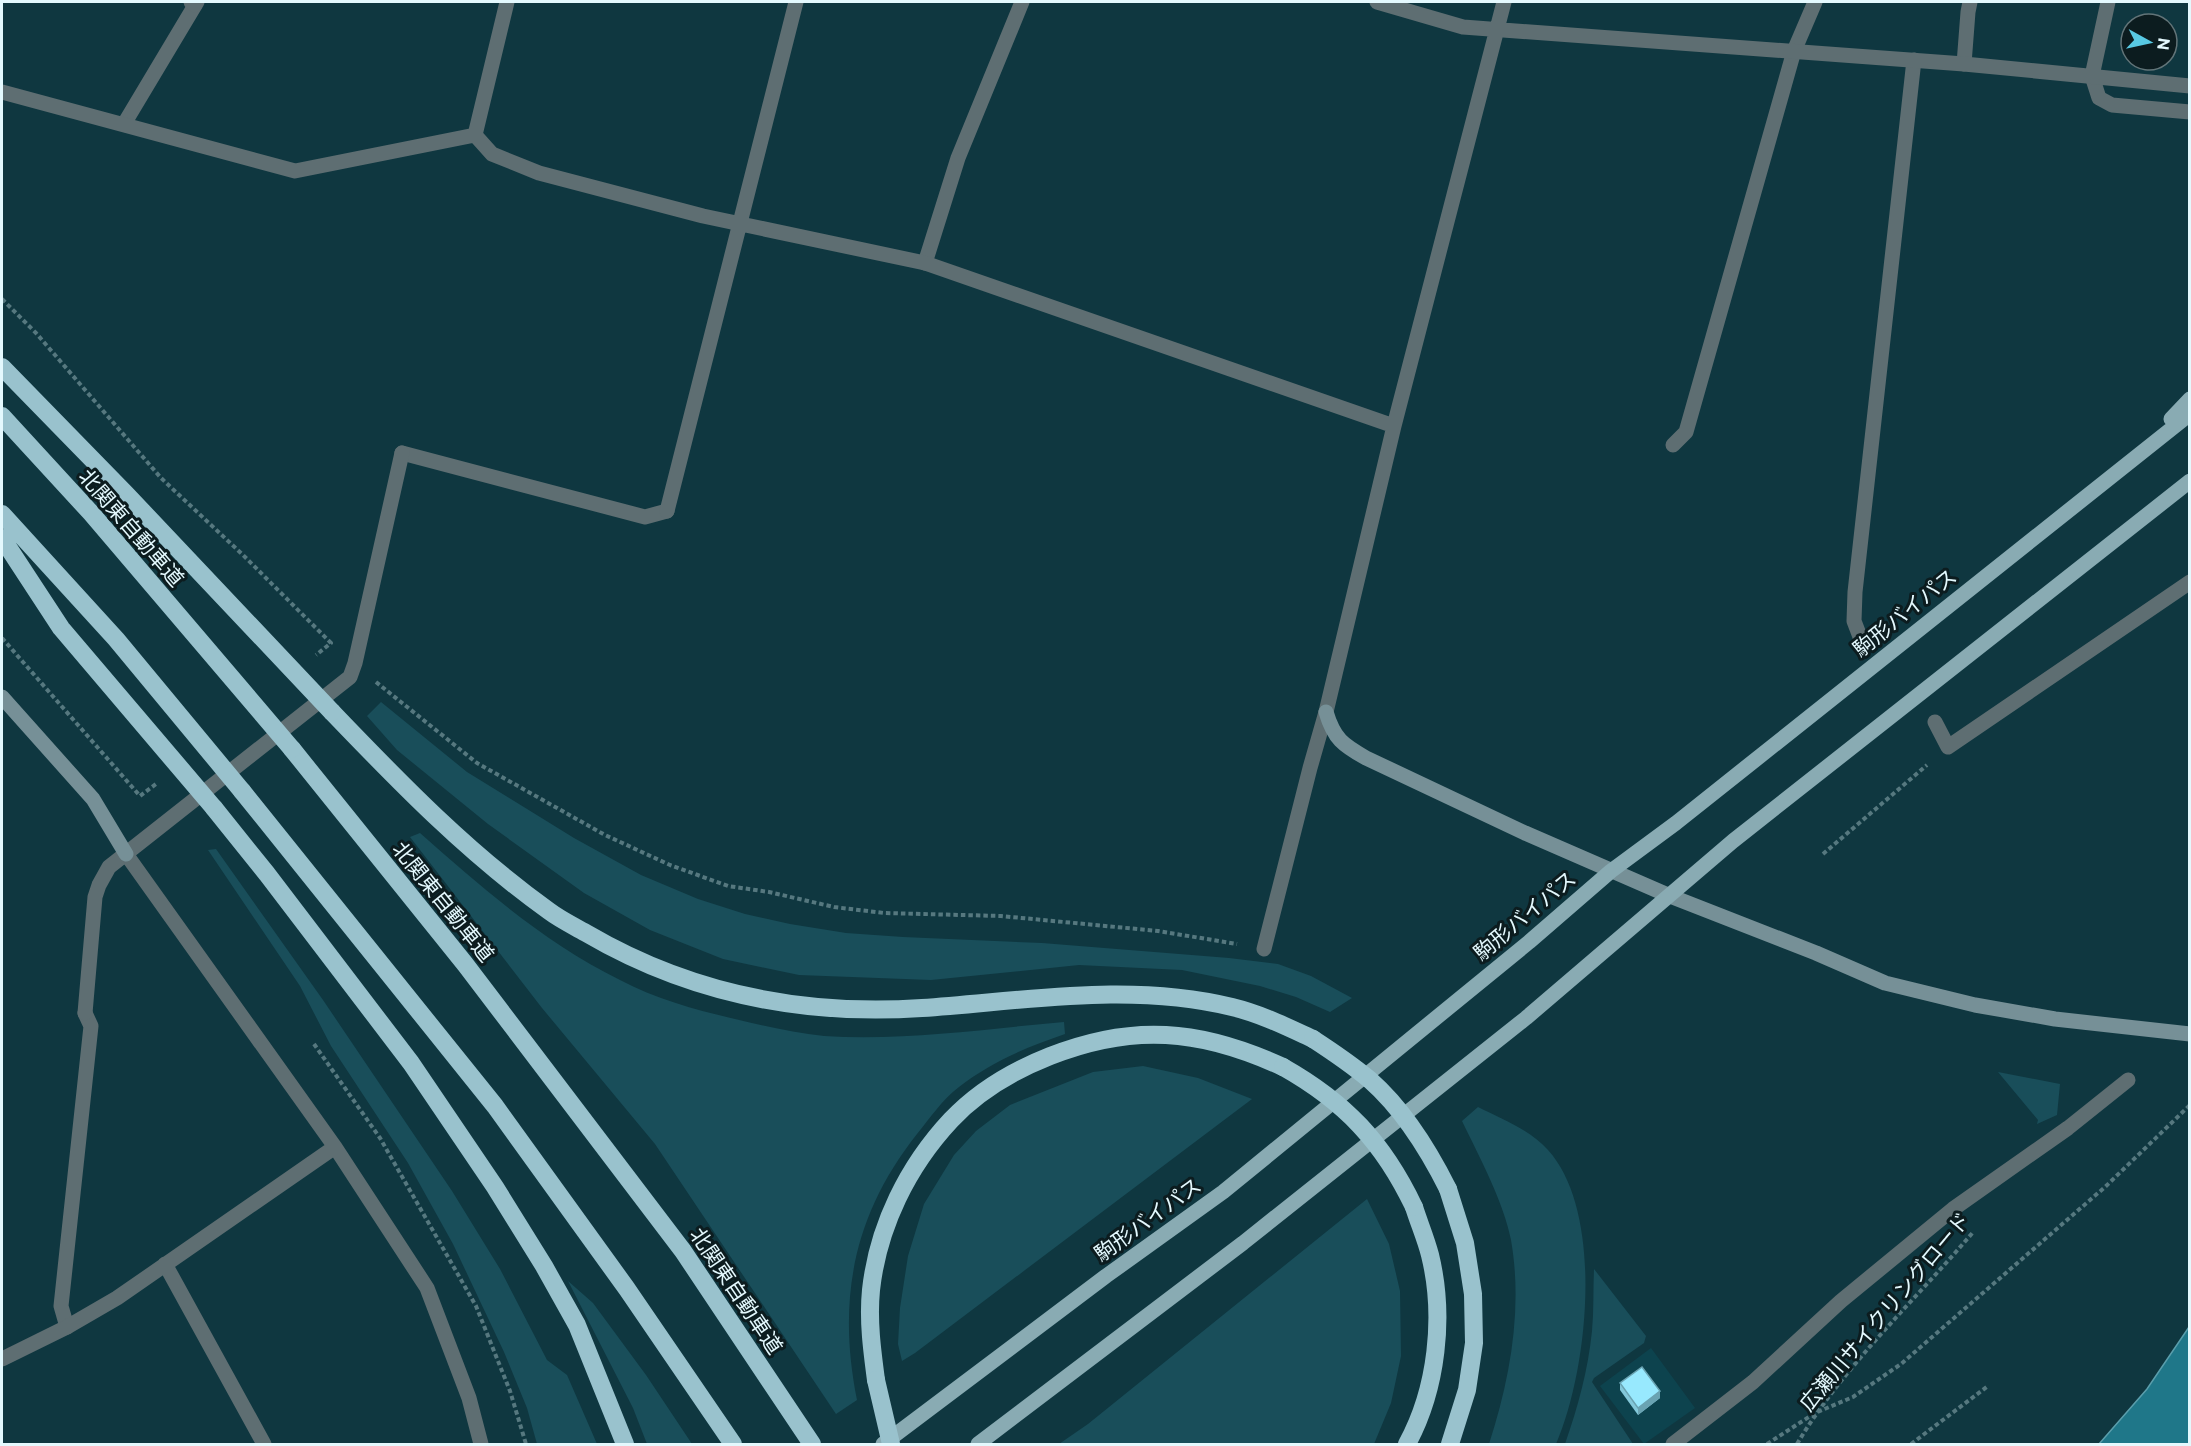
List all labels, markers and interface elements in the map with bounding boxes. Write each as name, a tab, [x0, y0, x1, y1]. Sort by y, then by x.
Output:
north arrow	[2119, 12, 2179, 72]
text: N	[2154, 37, 2175, 51]
street label: 北関東自動車道	[74, 463, 190, 591]
street label: 駒形バイパス	[1847, 563, 1961, 661]
street label: 北関東自動車道	[388, 836, 500, 966]
street label: 駒形バイパス	[1468, 865, 1580, 965]
street label: 駒形バイパス	[1089, 1172, 1205, 1266]
street label: 広瀬川サイクリングロード	[1793, 1207, 1974, 1415]
street label: 北関東自動車道	[686, 1222, 789, 1358]

